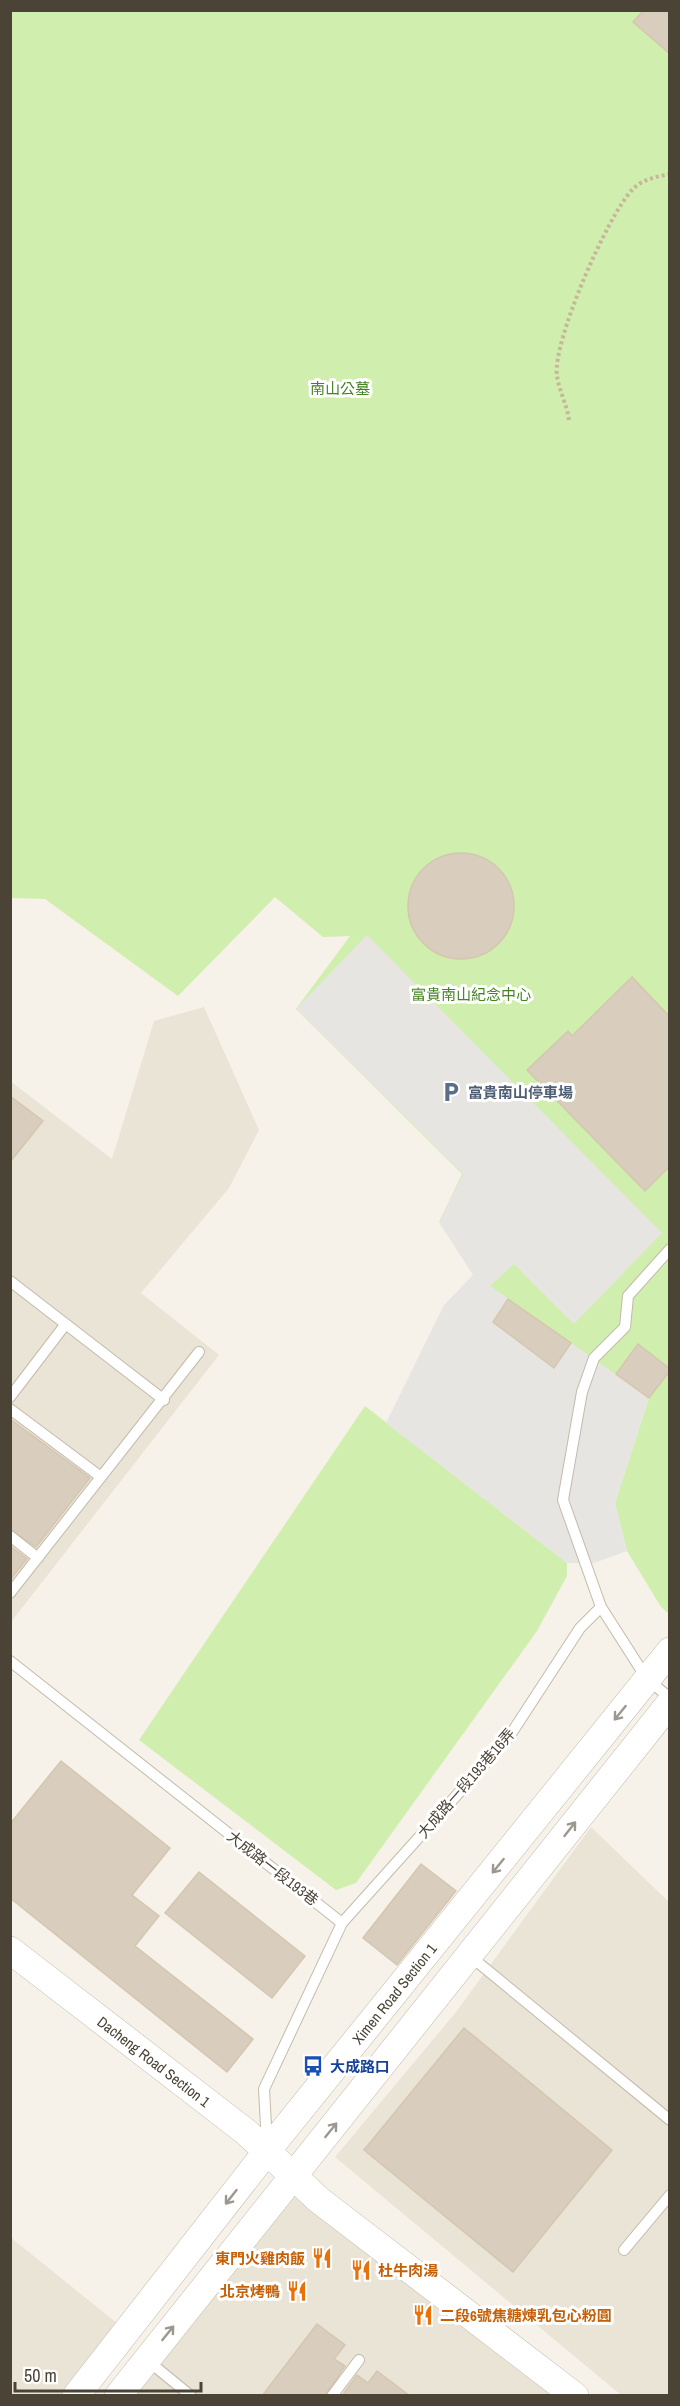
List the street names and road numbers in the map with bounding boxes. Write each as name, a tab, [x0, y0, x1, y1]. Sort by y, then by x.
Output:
street label: 大成路一段193巷16弄	[412, 1724, 520, 1842]
street label: 大成路一段193巷	[223, 1826, 323, 1910]
street label: Ximen Road Section 1	[347, 1939, 441, 2048]
street label: Dacheng Road Section 1	[93, 2011, 215, 2112]

